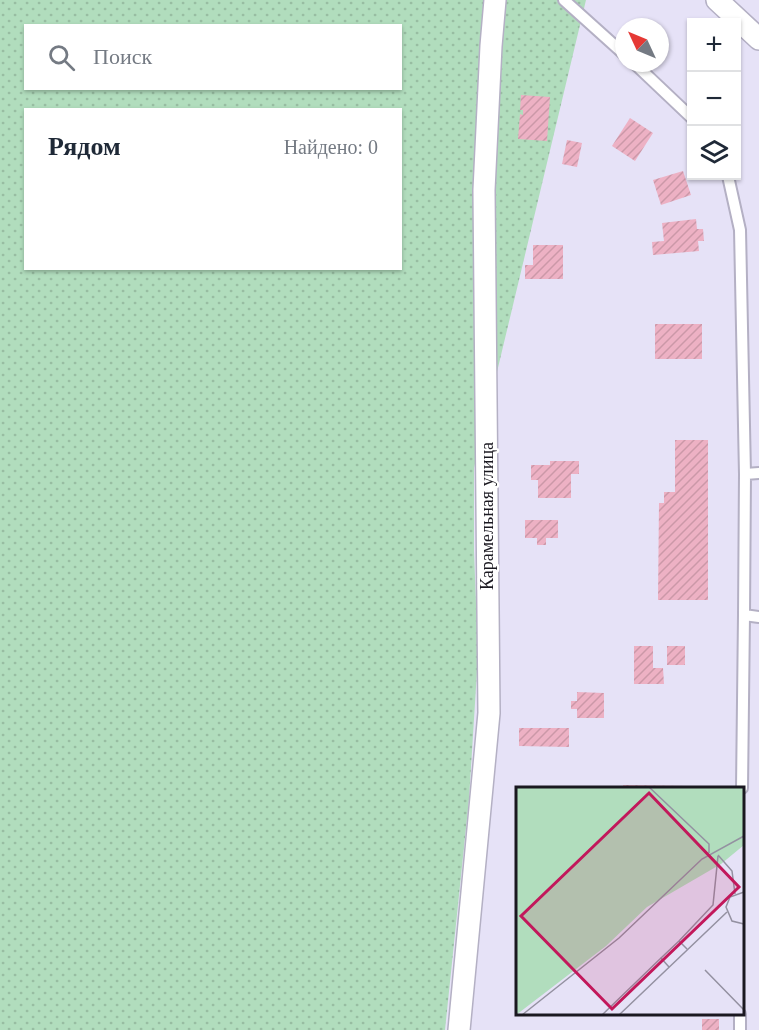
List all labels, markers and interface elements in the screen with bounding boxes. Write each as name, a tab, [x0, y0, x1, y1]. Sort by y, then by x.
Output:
north arrow	[615, 18, 669, 72]
map controls	[687, 18, 741, 180]
button: +	[687, 18, 741, 72]
search box	[24, 24, 402, 90]
icon: search	[45, 41, 78, 74]
text: Поиск	[93, 44, 152, 69]
button: −	[687, 72, 741, 126]
button: layers	[687, 126, 741, 180]
text: Рядом	[48, 132, 121, 161]
text: Найдено: 0	[284, 136, 378, 158]
street label: Карамельная улица	[477, 442, 497, 590]
inset map	[516, 787, 744, 1015]

